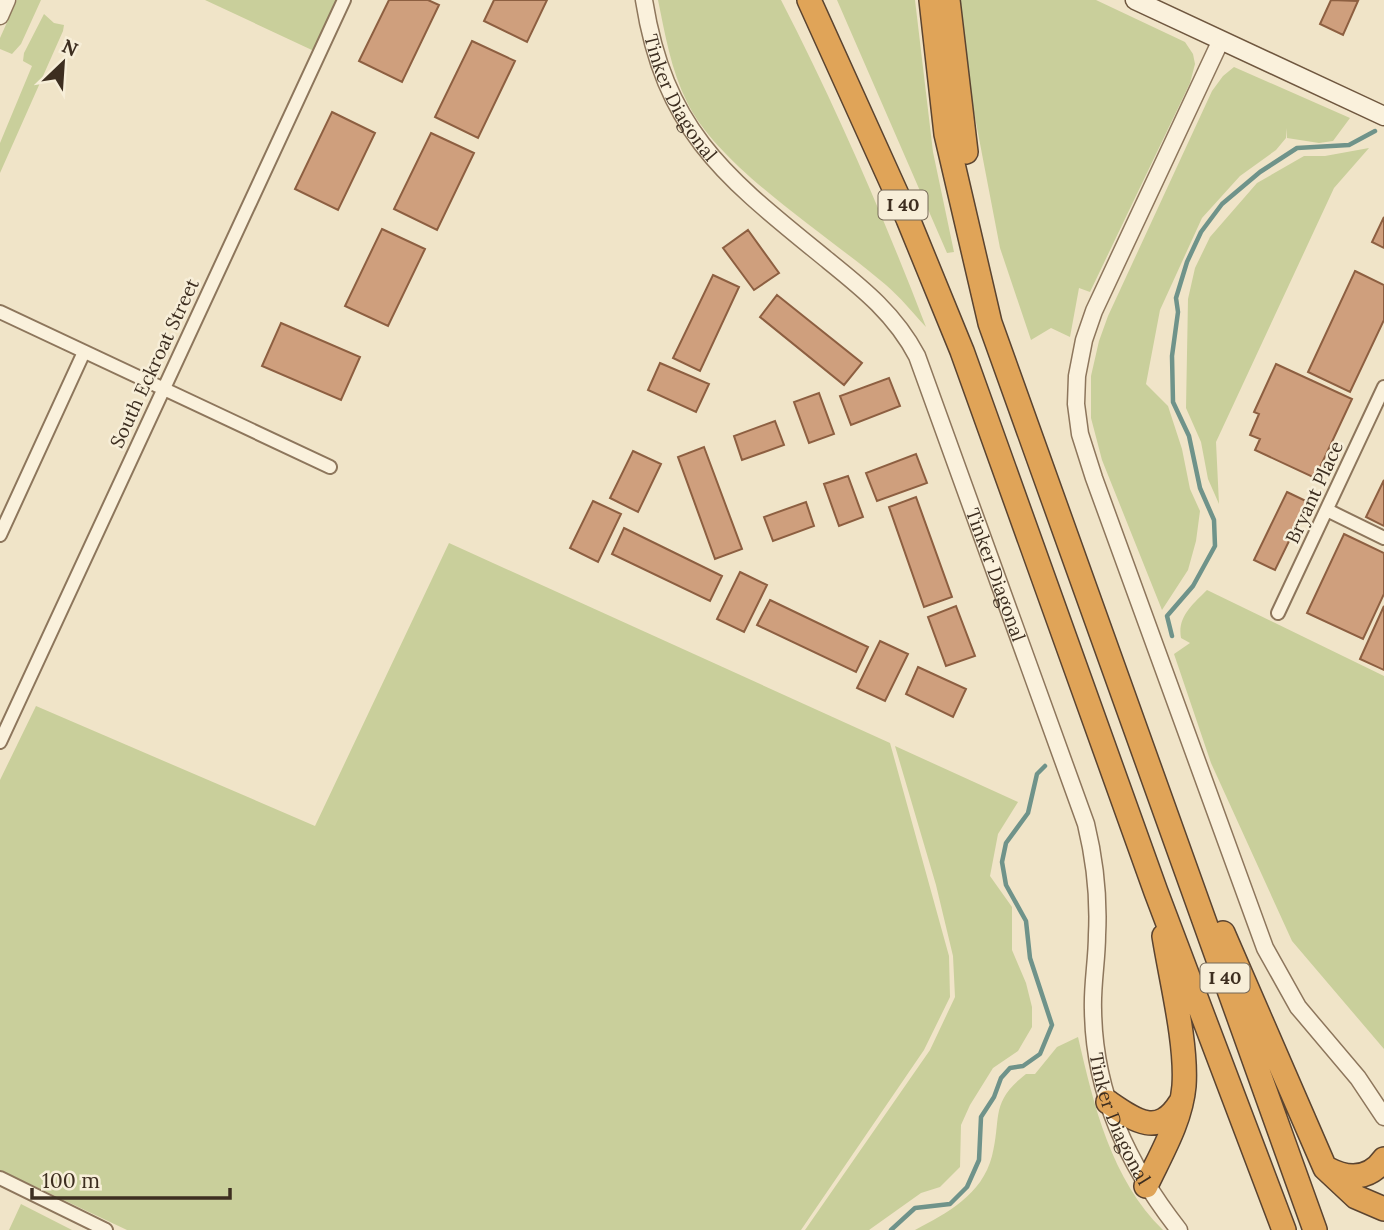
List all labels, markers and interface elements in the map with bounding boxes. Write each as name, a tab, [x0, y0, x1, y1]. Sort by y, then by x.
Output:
north arrow	[28, 28, 98, 98]
street label: Tinker Diagonal	[639, 31, 722, 166]
text: N	[58, 34, 82, 62]
road number: I 40	[878, 190, 928, 220]
street label: South Eckroat Street	[104, 274, 204, 452]
street label: Bryant Place	[1280, 437, 1348, 547]
street label: Tinker Diagonal	[961, 505, 1031, 645]
road number: I 40	[1200, 964, 1250, 993]
street label: Tinker Diagonal	[1085, 1051, 1156, 1189]
scale bar	[32, 1156, 229, 1200]
text: 100 m	[42, 1167, 100, 1194]

